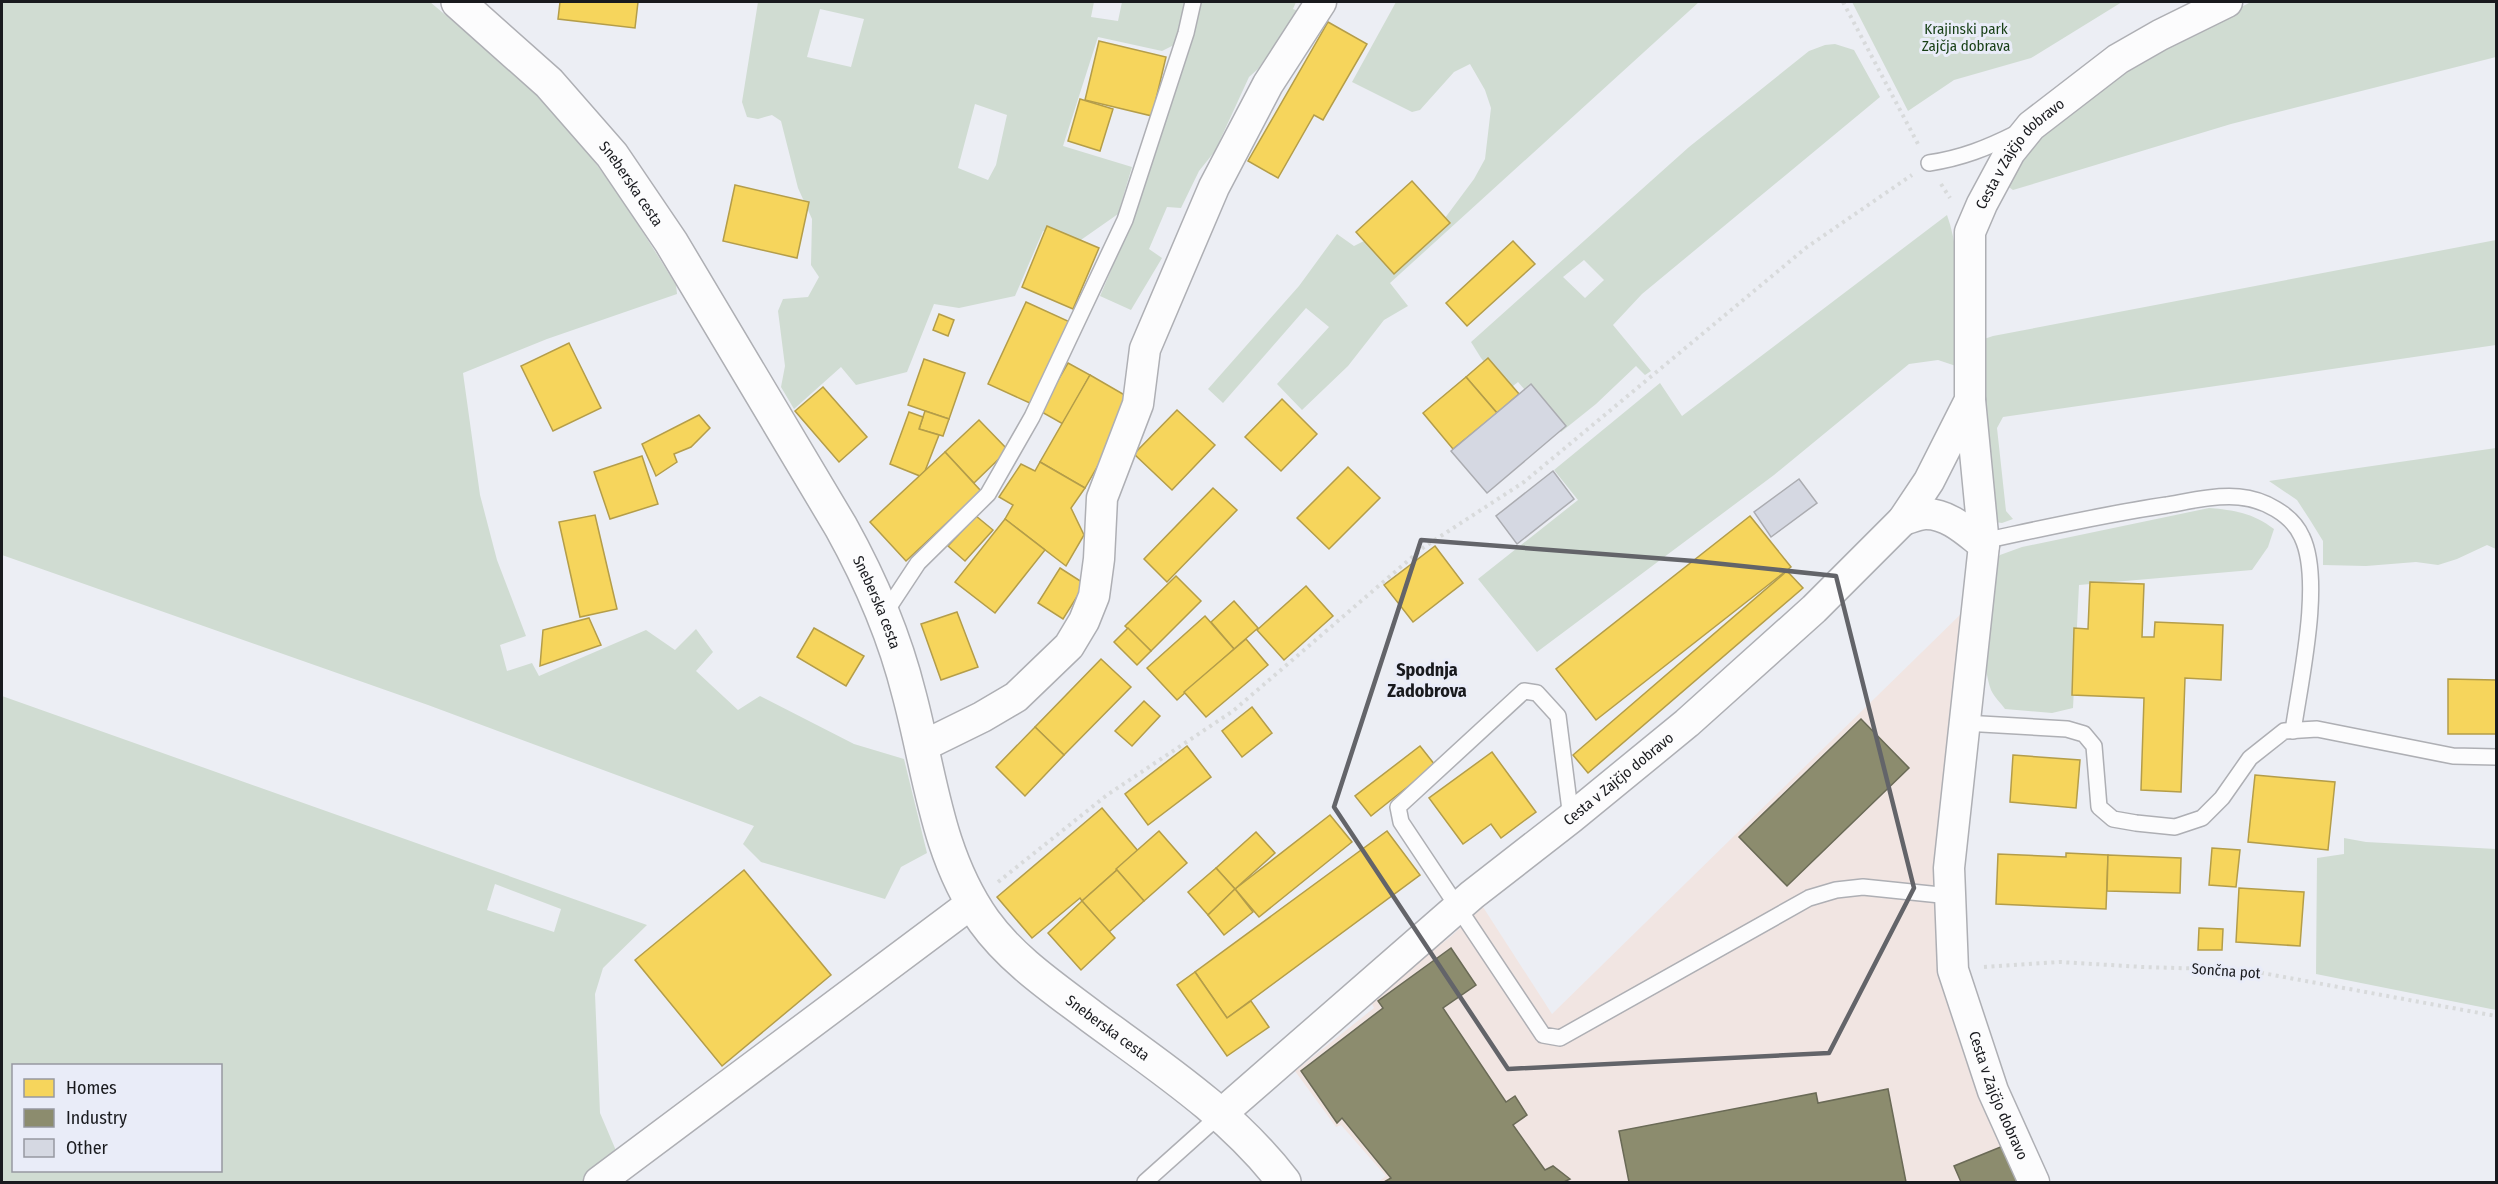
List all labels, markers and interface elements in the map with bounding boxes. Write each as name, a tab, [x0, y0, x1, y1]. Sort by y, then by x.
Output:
park label: Krajinski park Zajčja dobrava	[1922, 20, 2010, 55]
street label: Cesta v Zajčjo dobravo	[1972, 94, 2068, 212]
street label: Sneberska cesta	[595, 138, 667, 230]
street label: Sneberska cesta	[849, 553, 904, 651]
district label: Spodnja Zadobrova	[1387, 659, 1467, 702]
street label: Cesta v Zajčjo dobravo	[1560, 729, 1677, 829]
street label: Sončna pot	[2191, 960, 2261, 982]
street label: Sneberska cesta	[1062, 991, 1153, 1065]
street label: Cesta v Zajčjo dobravo	[1965, 1029, 2032, 1163]
legend	[12, 1064, 222, 1172]
text: Homes	[66, 1077, 117, 1099]
text: Industry	[66, 1107, 127, 1129]
text: Other	[66, 1137, 109, 1159]

